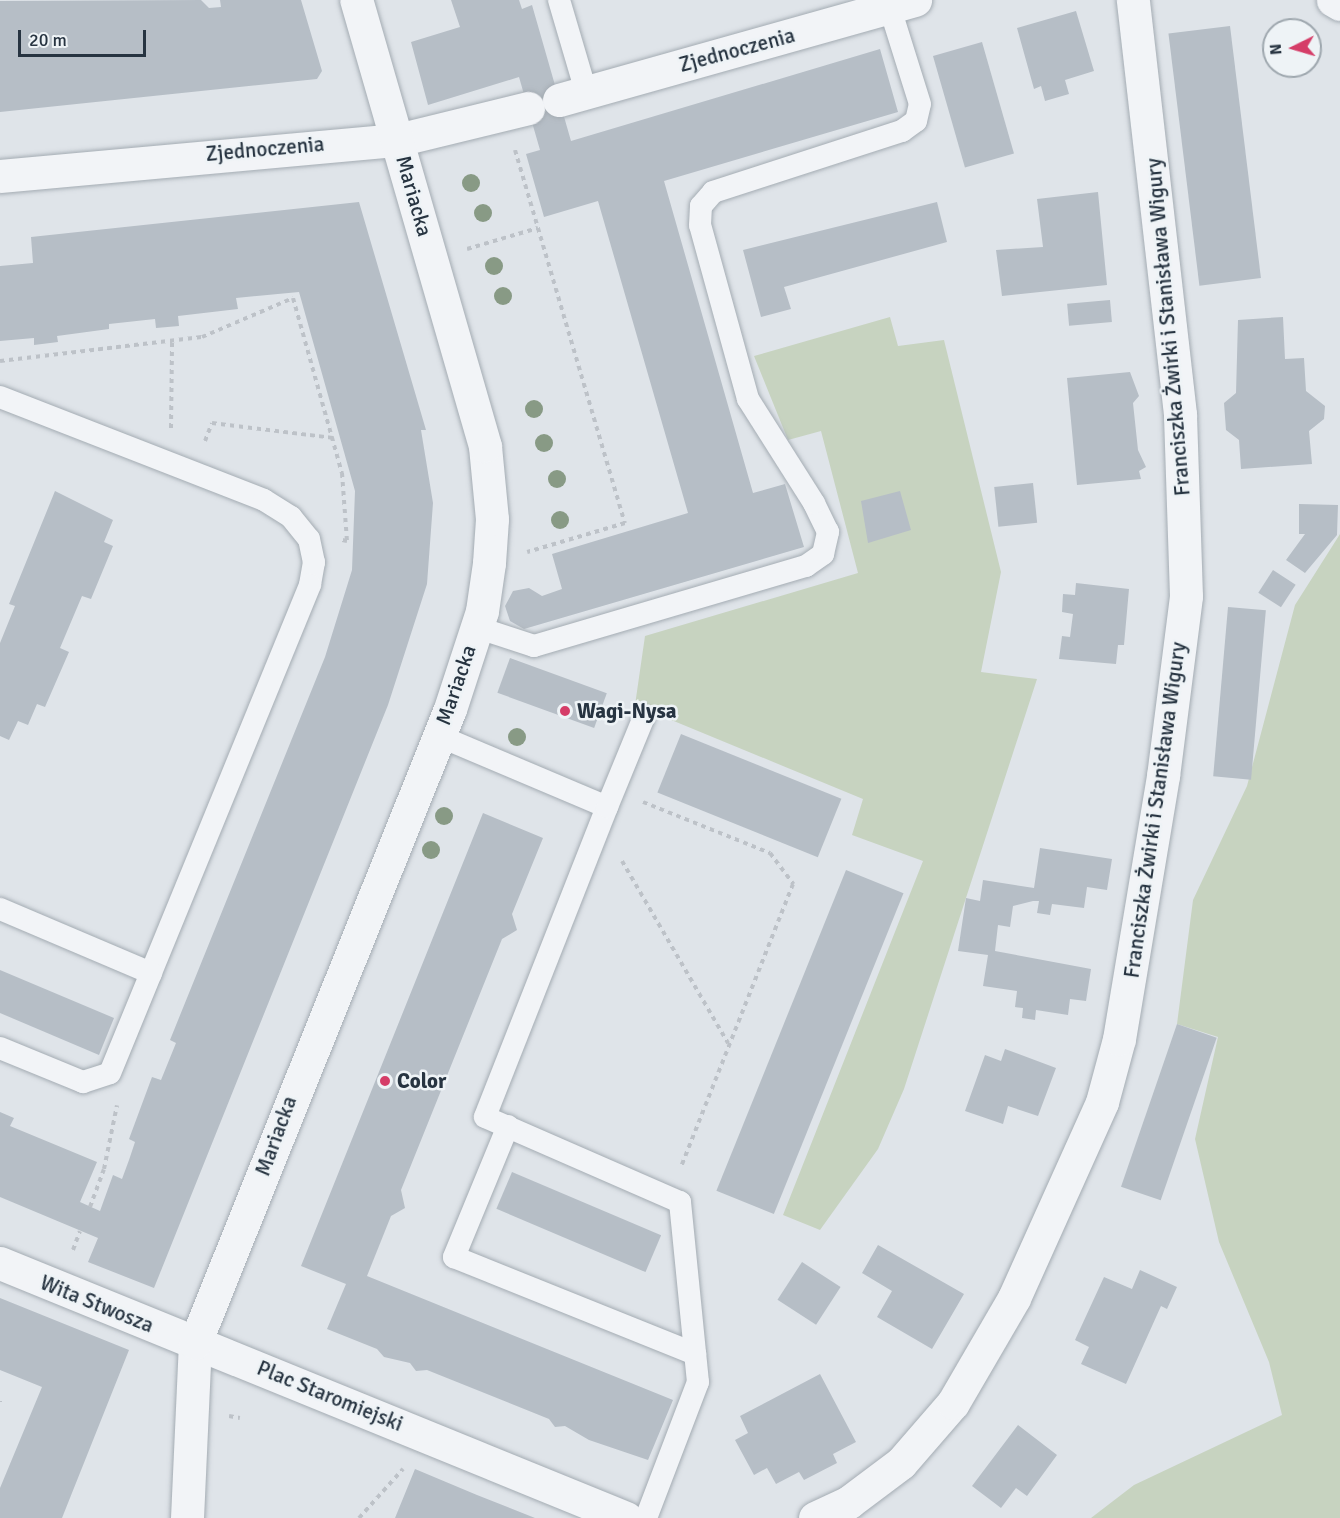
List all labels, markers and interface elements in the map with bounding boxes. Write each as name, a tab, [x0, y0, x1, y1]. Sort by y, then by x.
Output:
scale bar	[21, 18, 148, 56]
north arrow	[1262, 18, 1322, 78]
street label: Zjednoczenia	[676, 22, 798, 78]
text: 20 m	[29, 29, 67, 51]
text: N	[1266, 43, 1287, 56]
street label: Zjednoczenia	[205, 131, 325, 167]
street label: Mariacka	[390, 153, 438, 239]
street label: Franciszka Żwirki i Stanisława Wigury	[1141, 157, 1195, 497]
street label: Franciszka Żwirki i Stanisława Wigury	[1119, 640, 1191, 980]
street label: Mariacka	[431, 642, 481, 728]
place label: Wagi-Nysa	[577, 698, 677, 724]
marker: Wagi-Nysa	[558, 704, 572, 718]
place label: Color	[397, 1068, 446, 1094]
marker: Color	[378, 1074, 392, 1088]
street label: Mariacka	[250, 1093, 302, 1179]
street label: Wita Stwosza	[37, 1270, 157, 1338]
street label: Plac Staromiejski	[253, 1355, 407, 1437]

